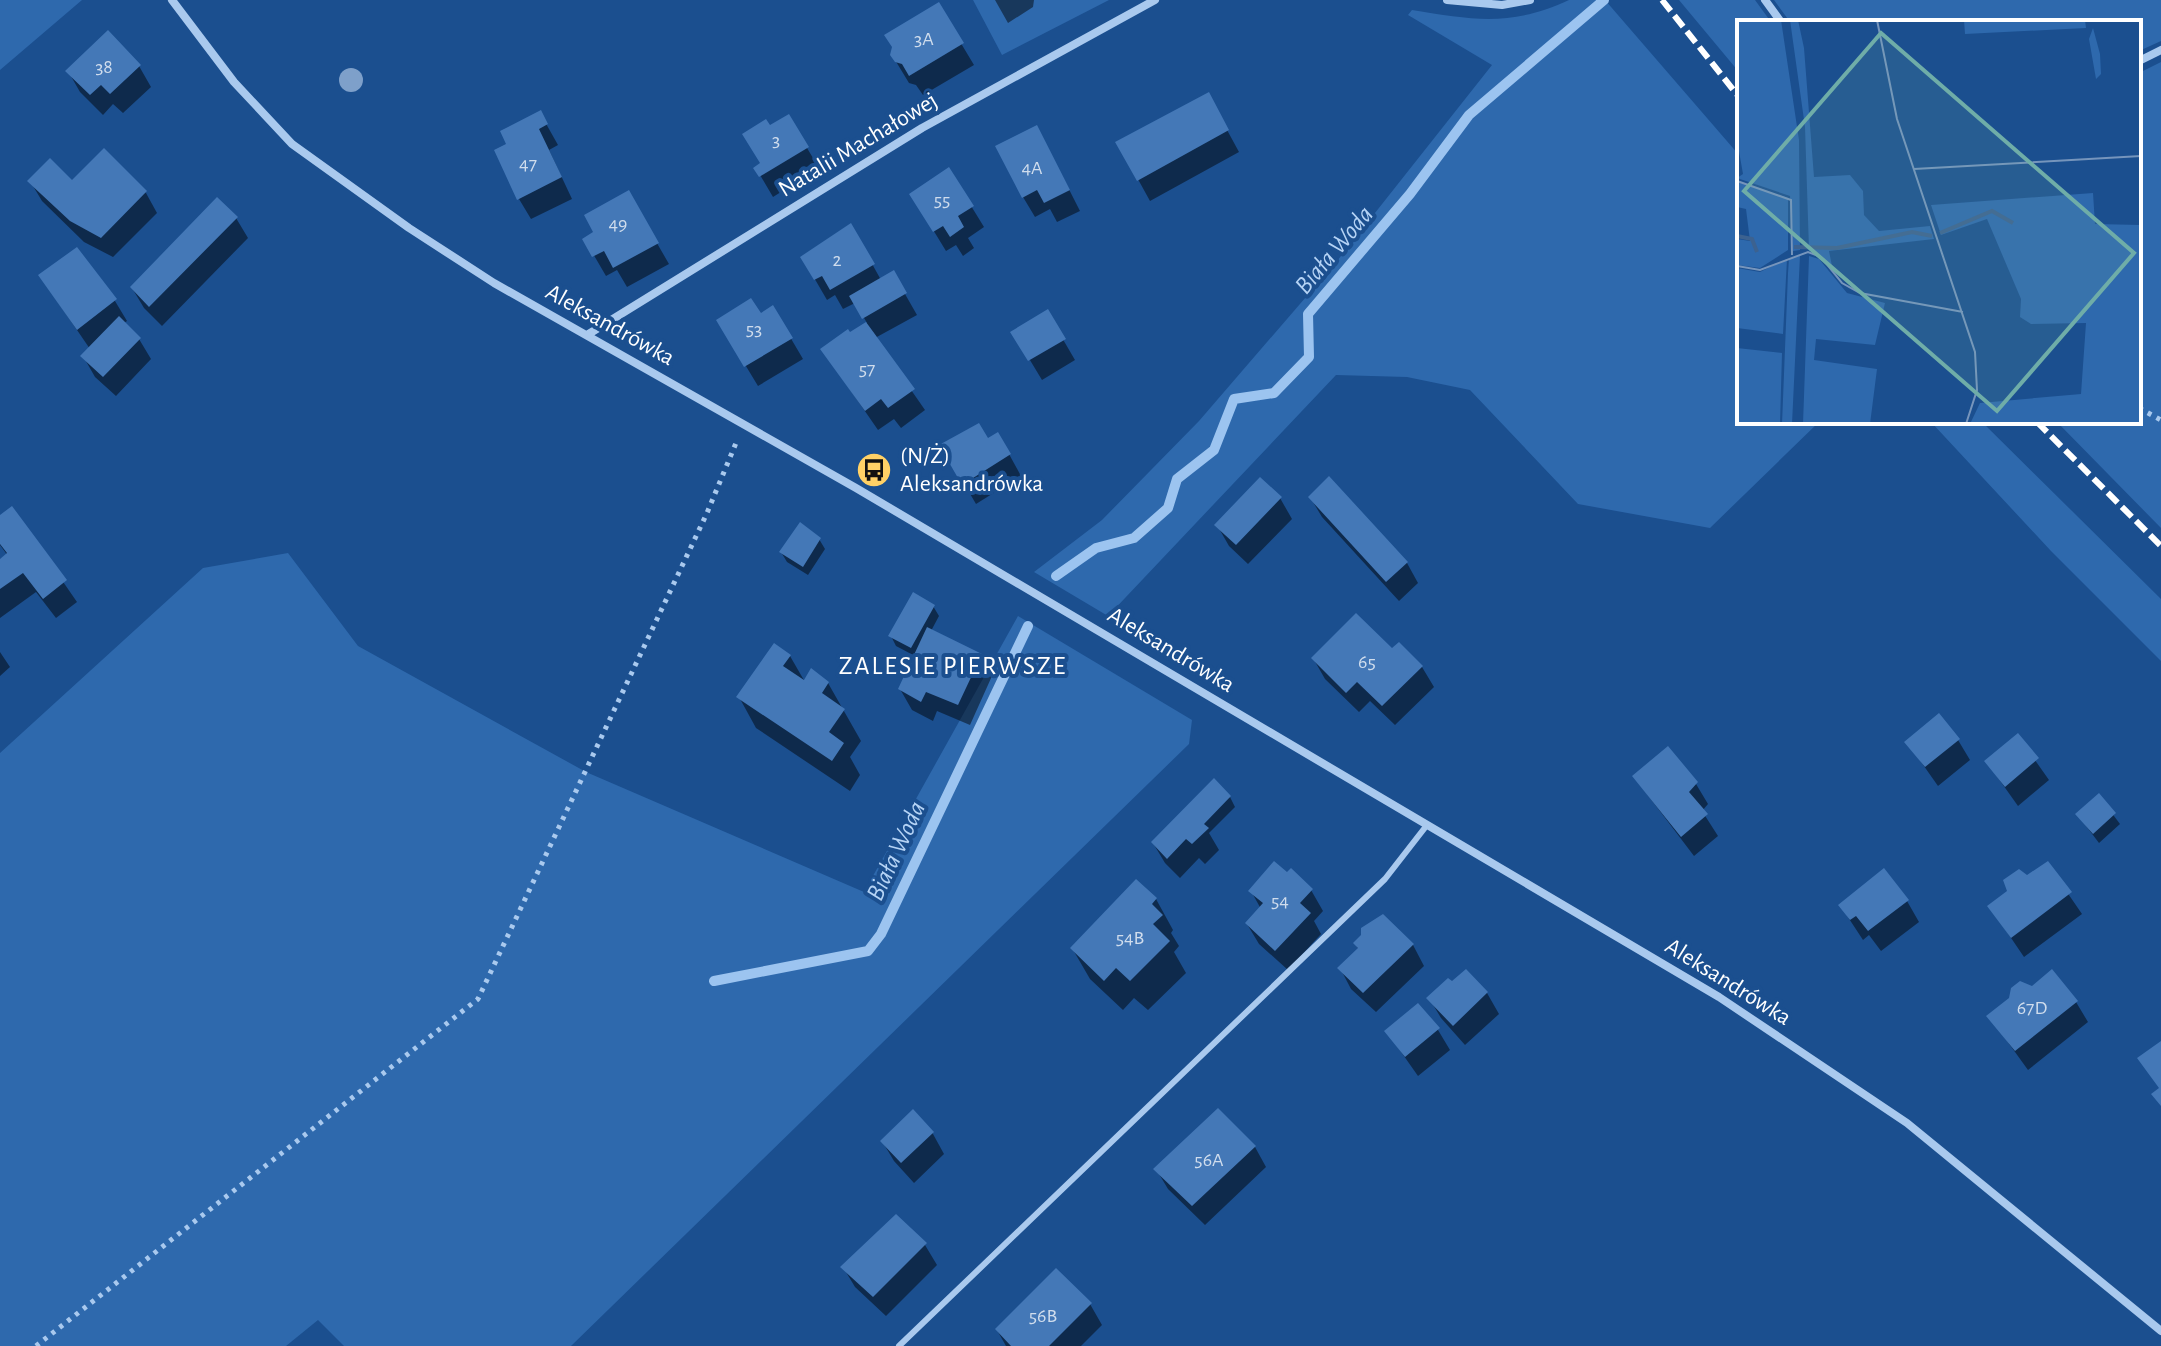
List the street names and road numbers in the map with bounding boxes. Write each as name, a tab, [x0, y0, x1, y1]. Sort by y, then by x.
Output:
street label: Natalii Machałowej	[774, 88, 942, 202]
street label: Aleksandrówka	[542, 280, 678, 370]
street label: Aleksandrówka	[1103, 603, 1239, 697]
street label: Aleksandrówka	[1661, 934, 1795, 1030]

